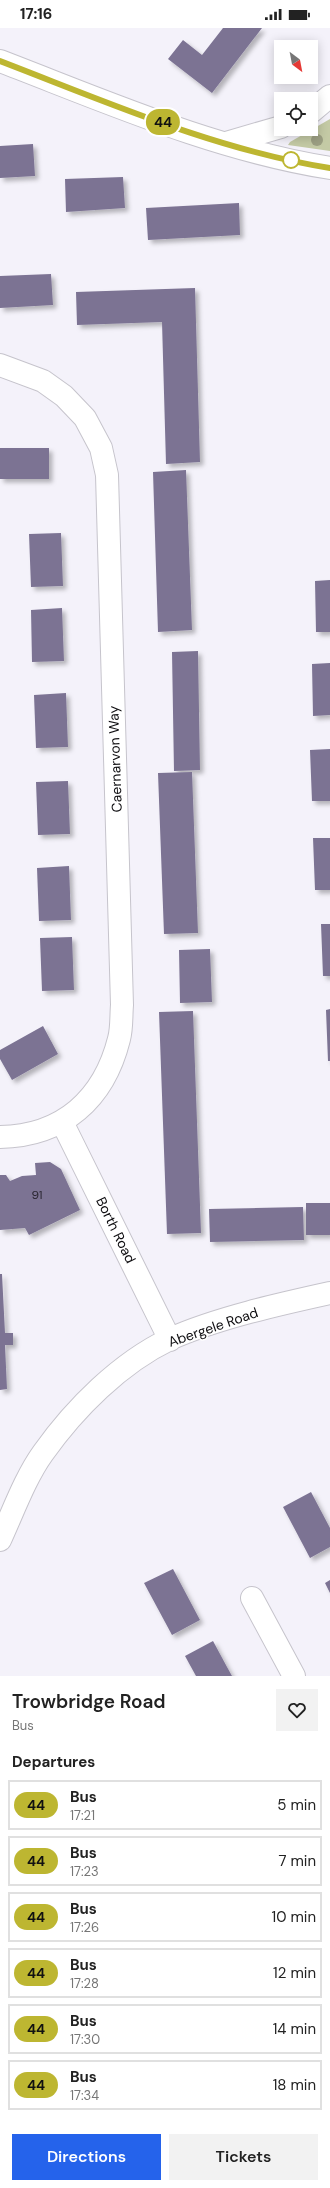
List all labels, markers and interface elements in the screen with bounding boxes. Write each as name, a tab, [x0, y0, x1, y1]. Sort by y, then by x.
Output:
text: 17:16	[20, 4, 52, 24]
north arrow	[274, 40, 318, 84]
map controls	[274, 40, 318, 136]
button: locate	[274, 92, 318, 136]
line badge: 44	[145, 109, 181, 135]
text: 44	[154, 113, 172, 131]
unlabelled marker	[282, 151, 300, 169]
street label: Caernarvon Way	[104, 705, 126, 813]
house number: 91	[31, 1187, 43, 1203]
street label: Borth Road	[92, 1194, 140, 1266]
street label: Abergele Road	[166, 1303, 260, 1351]
text: Trowbridge Road	[12, 1689, 166, 1714]
button: heart	[276, 1689, 318, 1731]
text: Bus	[12, 1717, 34, 1734]
text: Departures	[12, 1752, 95, 1772]
text: Bus	[70, 1787, 97, 1807]
text: 5 min	[277, 1795, 316, 1815]
text: 44	[27, 1796, 45, 1814]
text: 17:21	[70, 1807, 95, 1824]
text: Bus	[70, 1843, 97, 1863]
text: 7 min	[278, 1851, 316, 1871]
text: 44	[27, 1852, 45, 1870]
text: 17:23	[70, 1863, 99, 1880]
text: Bus	[70, 1899, 97, 1919]
text: 10 min	[271, 1907, 316, 1927]
text: 44	[27, 1908, 45, 1926]
text: 17:26	[70, 1919, 99, 1936]
text: Bus	[70, 1955, 97, 1975]
text: 12 min	[273, 1963, 316, 1983]
text: 44	[27, 1964, 45, 1982]
text: 17:28	[70, 1975, 99, 1992]
text: Bus	[70, 2011, 97, 2031]
text: 14 min	[273, 2019, 316, 2039]
text: 44	[27, 2020, 45, 2038]
text: 17:30	[70, 2031, 100, 2048]
text: Bus	[70, 2067, 97, 2087]
text: 18 min	[273, 2075, 316, 2095]
text: 44	[27, 2076, 45, 2094]
text: 17:34	[70, 2087, 99, 2104]
button: Directions	[12, 2134, 161, 2180]
button: Tickets	[169, 2134, 318, 2180]

